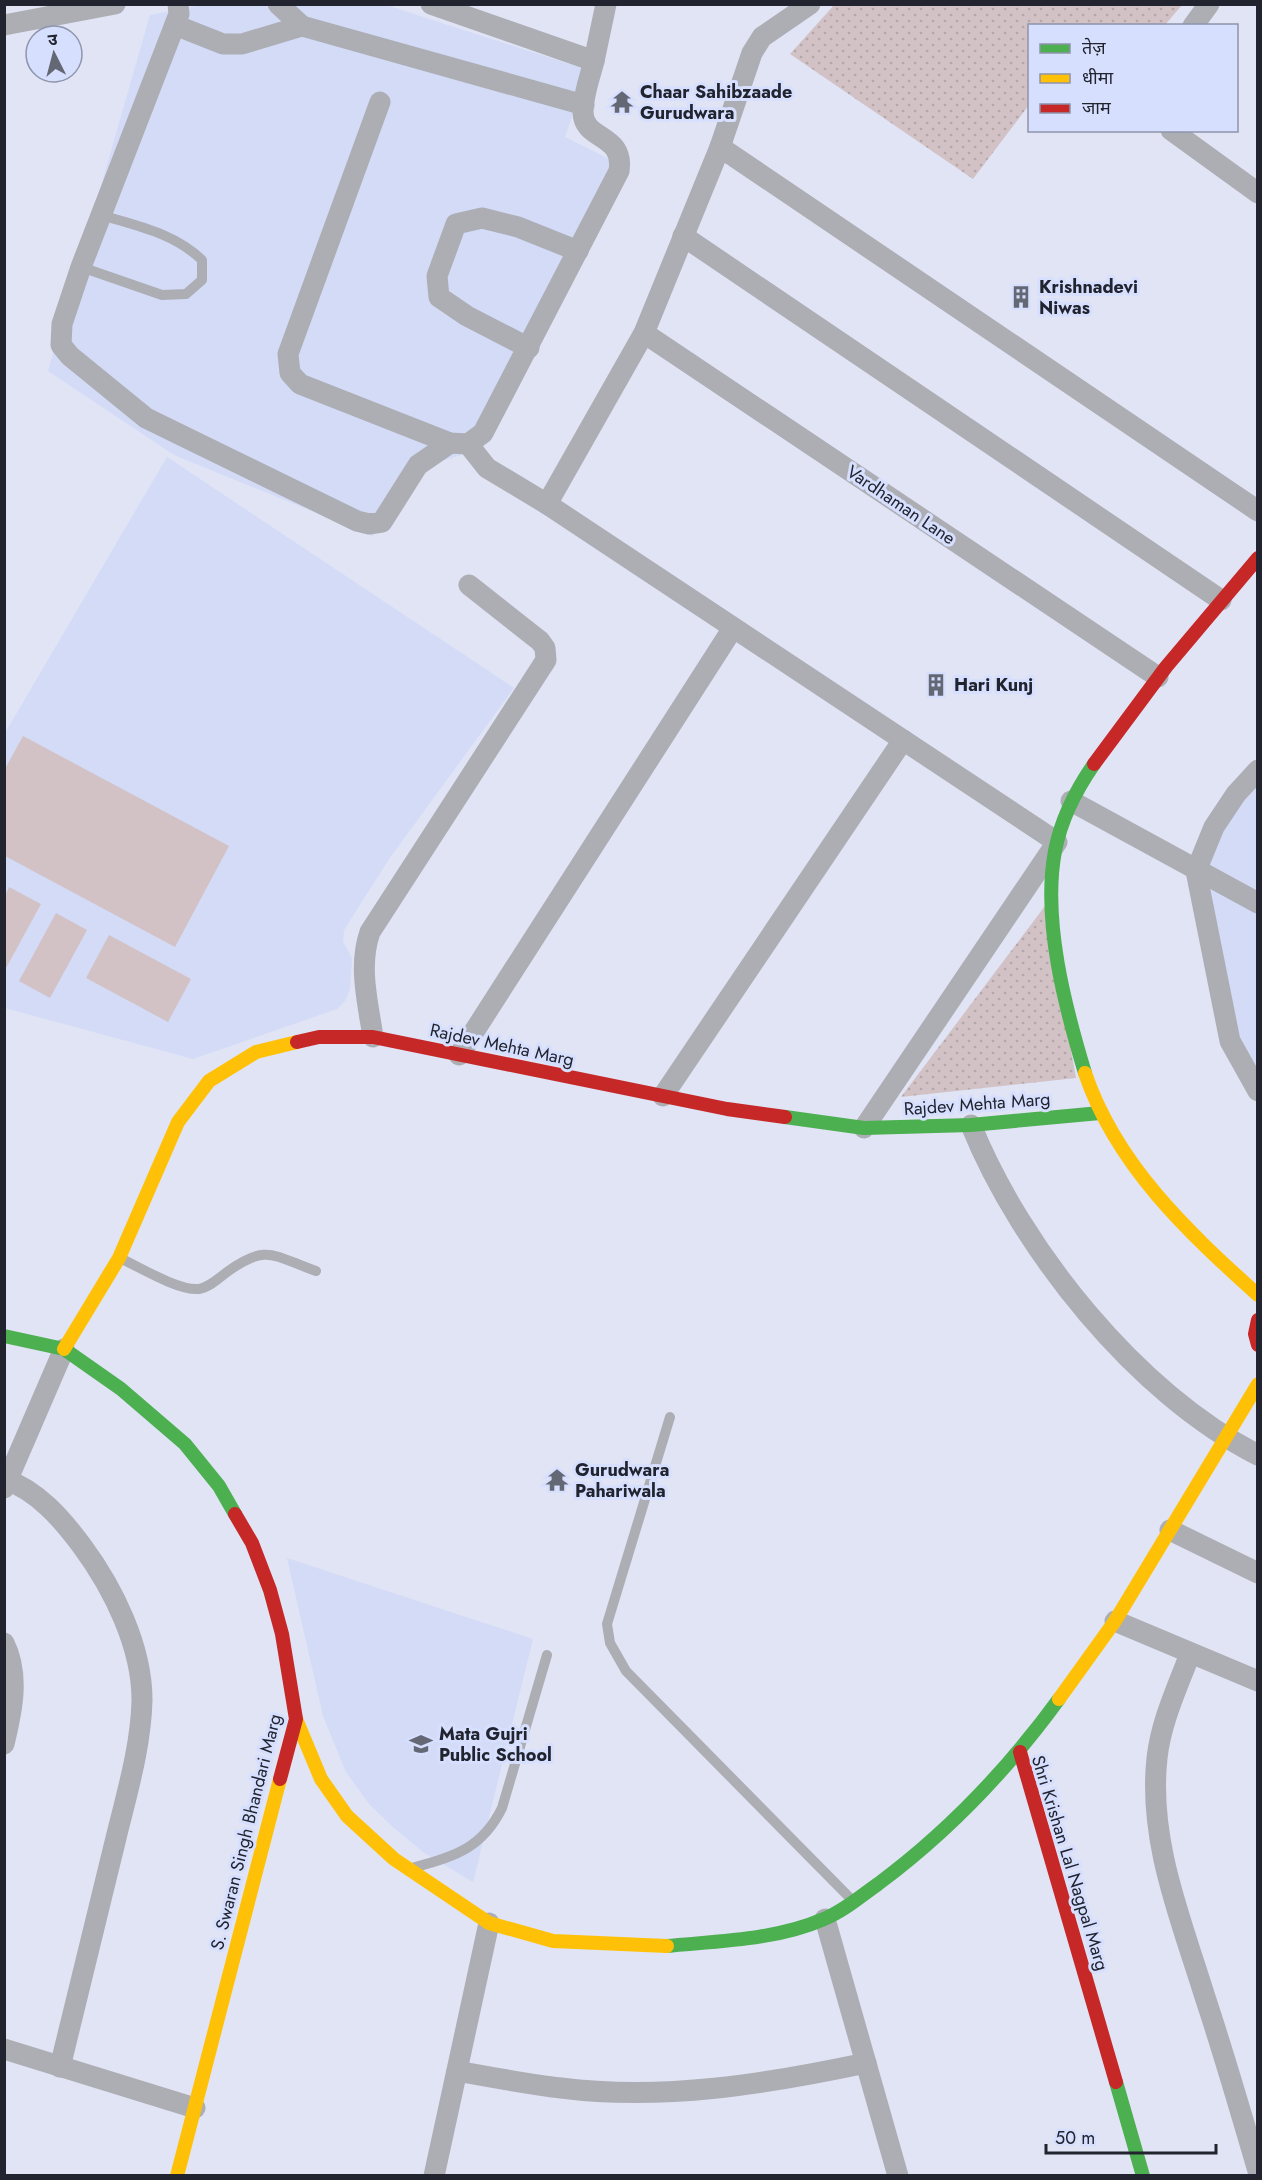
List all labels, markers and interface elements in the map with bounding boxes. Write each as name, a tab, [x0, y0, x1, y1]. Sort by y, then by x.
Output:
north arrow	[24, 24, 84, 84]
legend	[1028, 24, 1238, 132]
text: उ	[47, 28, 59, 52]
text: तेज़	[1082, 35, 1106, 61]
text: धीमा	[1082, 65, 1113, 91]
place label: Chaar Sahibzaade Gurudwara	[640, 79, 792, 126]
temple icon: Chaar Sahibzaade Gurudwara	[609, 89, 635, 115]
text: जाम	[1082, 95, 1112, 121]
place label: Krishnadevi Niwas	[1039, 274, 1138, 321]
building icon: Krishnadevi Niwas	[1008, 284, 1034, 310]
street label: Vardhaman Lane	[841, 459, 961, 551]
building icon: Hari Kunj	[923, 672, 949, 698]
place label: Hari Kunj	[954, 672, 1033, 698]
street label: Rajdev Mehta Marg	[427, 1017, 577, 1073]
street label: Rajdev Mehta Marg	[903, 1086, 1051, 1122]
place label: Gurudwara Pahariwala	[575, 1457, 669, 1504]
temple icon: Gurudwara Pahariwala	[544, 1467, 570, 1493]
street label: S. Swaran Singh Bhandari Marg	[204, 1711, 288, 1953]
place label: Mata Gujri Public School	[439, 1721, 552, 1768]
school or university icon: Mata Gujri Public School	[408, 1731, 434, 1757]
street label: Shri Krishan Lal Nagpal Marg	[1025, 1752, 1115, 1974]
scale bar	[1046, 2117, 1216, 2155]
text: 50 m	[1055, 2125, 1095, 2151]

